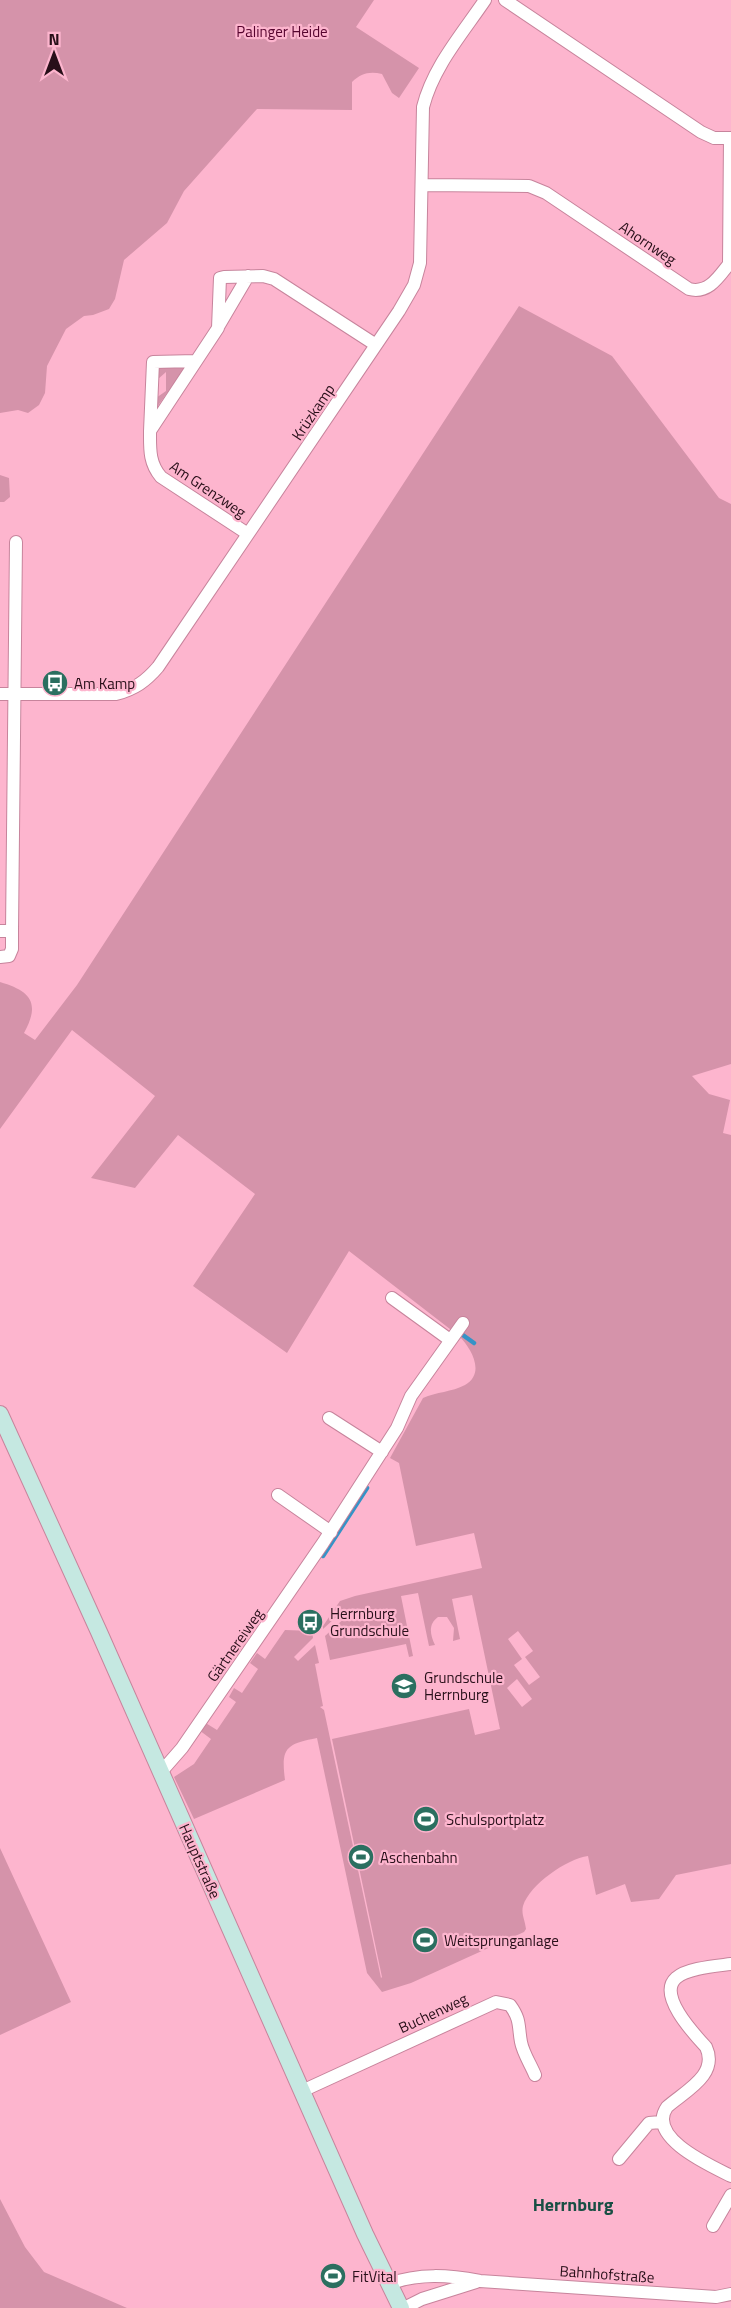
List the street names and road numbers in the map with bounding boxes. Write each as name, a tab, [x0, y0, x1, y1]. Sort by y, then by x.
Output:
street label: Ahornweg	[615, 215, 681, 271]
street label: Krüzkamp	[286, 379, 340, 445]
street label: Am Grenzweg	[165, 455, 251, 523]
street label: Gärtnereiweg	[201, 1603, 269, 1687]
street label: Hauptstraße	[173, 1820, 227, 1902]
street label: Buchenweg	[395, 1987, 472, 2039]
street label: Bahnhofstraße	[559, 2259, 655, 2289]

